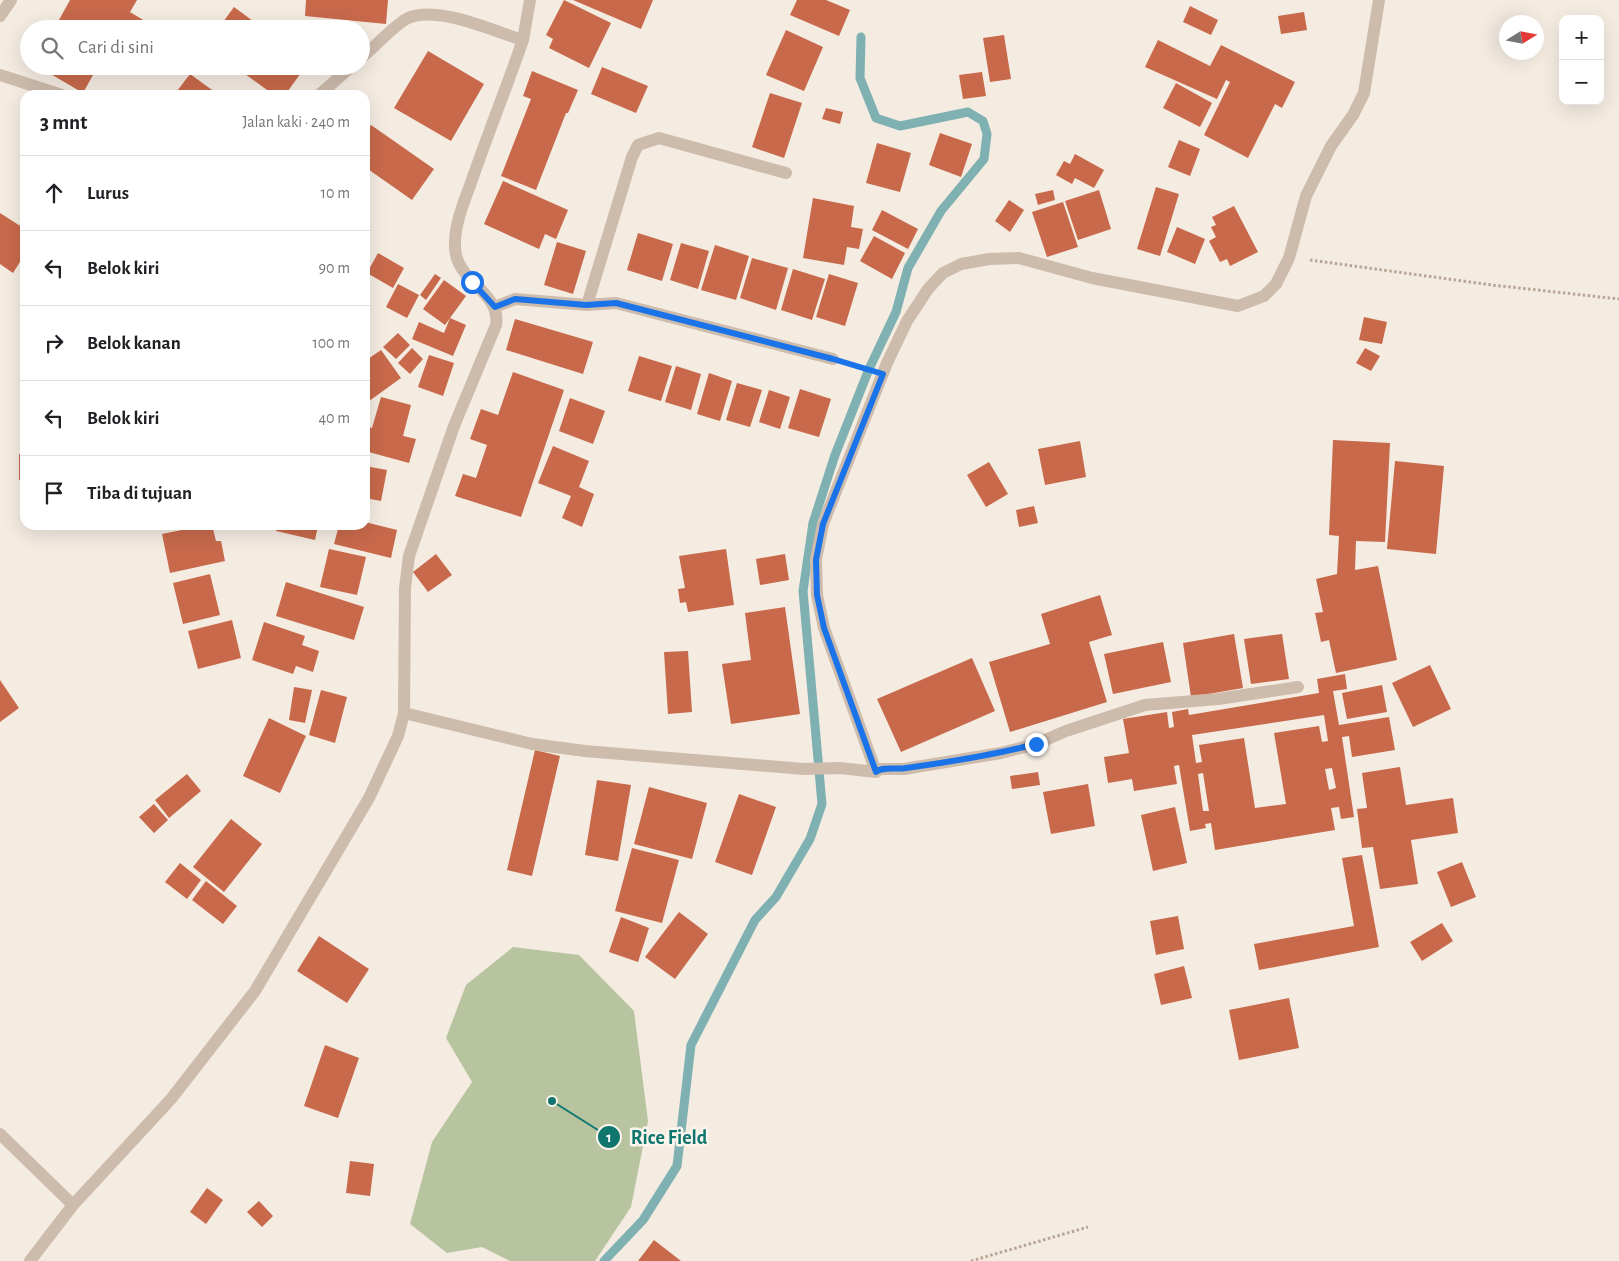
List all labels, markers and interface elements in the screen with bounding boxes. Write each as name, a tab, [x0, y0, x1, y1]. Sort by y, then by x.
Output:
north arrow	[1499, 15, 1544, 60]
map controls	[1559, 15, 1604, 105]
button: +	[1559, 15, 1604, 60]
search box	[20, 20, 370, 75]
icon: search	[38, 34, 66, 62]
text: Cari di sini	[78, 38, 154, 57]
button: −	[1559, 60, 1604, 105]
text: 3 mnt	[40, 112, 87, 133]
text: Jalan kaki · 240 m	[243, 114, 350, 130]
icon: ahead	[40, 179, 68, 207]
text: Lurus	[87, 184, 129, 203]
text: 10 m	[321, 185, 350, 201]
icon: left	[40, 254, 68, 282]
text: Belok kiri	[87, 259, 159, 278]
text: 90 m	[319, 260, 350, 276]
route start	[461, 271, 484, 294]
icon: right	[40, 329, 68, 357]
text: Belok kanan	[87, 334, 181, 353]
text: 100 m	[312, 335, 350, 351]
icon: left	[40, 404, 68, 432]
text: Belok kiri	[87, 409, 159, 428]
text: 40 m	[318, 410, 350, 426]
icon: arrive	[40, 479, 68, 507]
text: Tiba di tujuan	[87, 484, 192, 503]
route end	[1025, 733, 1048, 756]
callout: Rice Field	[596, 1119, 718, 1154]
text: Rice Field	[631, 1128, 708, 1148]
text: 1	[606, 1130, 612, 1145]

